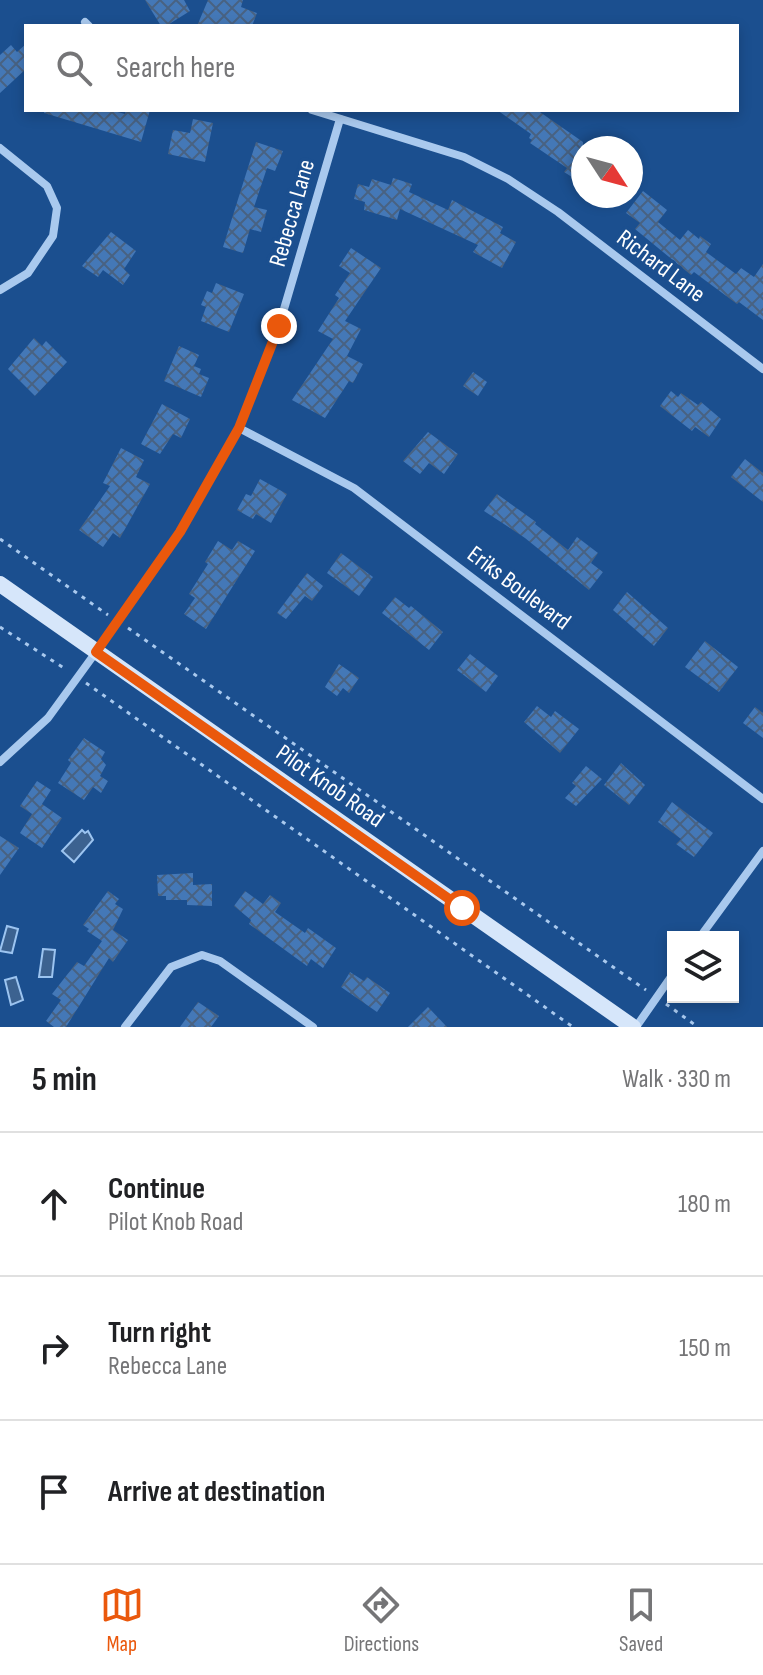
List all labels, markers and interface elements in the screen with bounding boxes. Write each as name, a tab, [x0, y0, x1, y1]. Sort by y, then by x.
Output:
search box	[24, 24, 739, 112]
icon: search	[52, 46, 96, 90]
text: Search here	[116, 50, 235, 86]
north arrow	[571, 136, 643, 208]
street label: Rebecca Lane	[263, 156, 321, 270]
street label: Richard Lane	[611, 223, 711, 309]
route end	[261, 308, 297, 344]
street label: Eriks Boulevard	[462, 540, 576, 636]
street label: Pilot Knob Road	[271, 738, 389, 834]
route start	[444, 890, 480, 926]
map controls	[667, 931, 739, 1003]
button: layers	[667, 931, 739, 1003]
text: 5 min	[32, 1059, 97, 1100]
text: Walk · 330 m	[622, 1064, 731, 1095]
text: Continue	[108, 1171, 205, 1207]
icon: ahead	[32, 1182, 76, 1226]
text: 180 m	[678, 1189, 731, 1220]
text: Pilot Knob Road	[108, 1207, 243, 1238]
text: Turn right	[108, 1315, 211, 1351]
icon: right	[32, 1326, 76, 1370]
text: 150 m	[679, 1333, 731, 1364]
text: Rebecca Lane	[108, 1351, 227, 1382]
icon: arrive	[32, 1470, 76, 1514]
text: Arrive at destination	[108, 1474, 325, 1510]
tab: Map	[100, 1583, 144, 1658]
tab: Directions	[344, 1583, 419, 1658]
tab: Saved	[619, 1583, 663, 1658]

